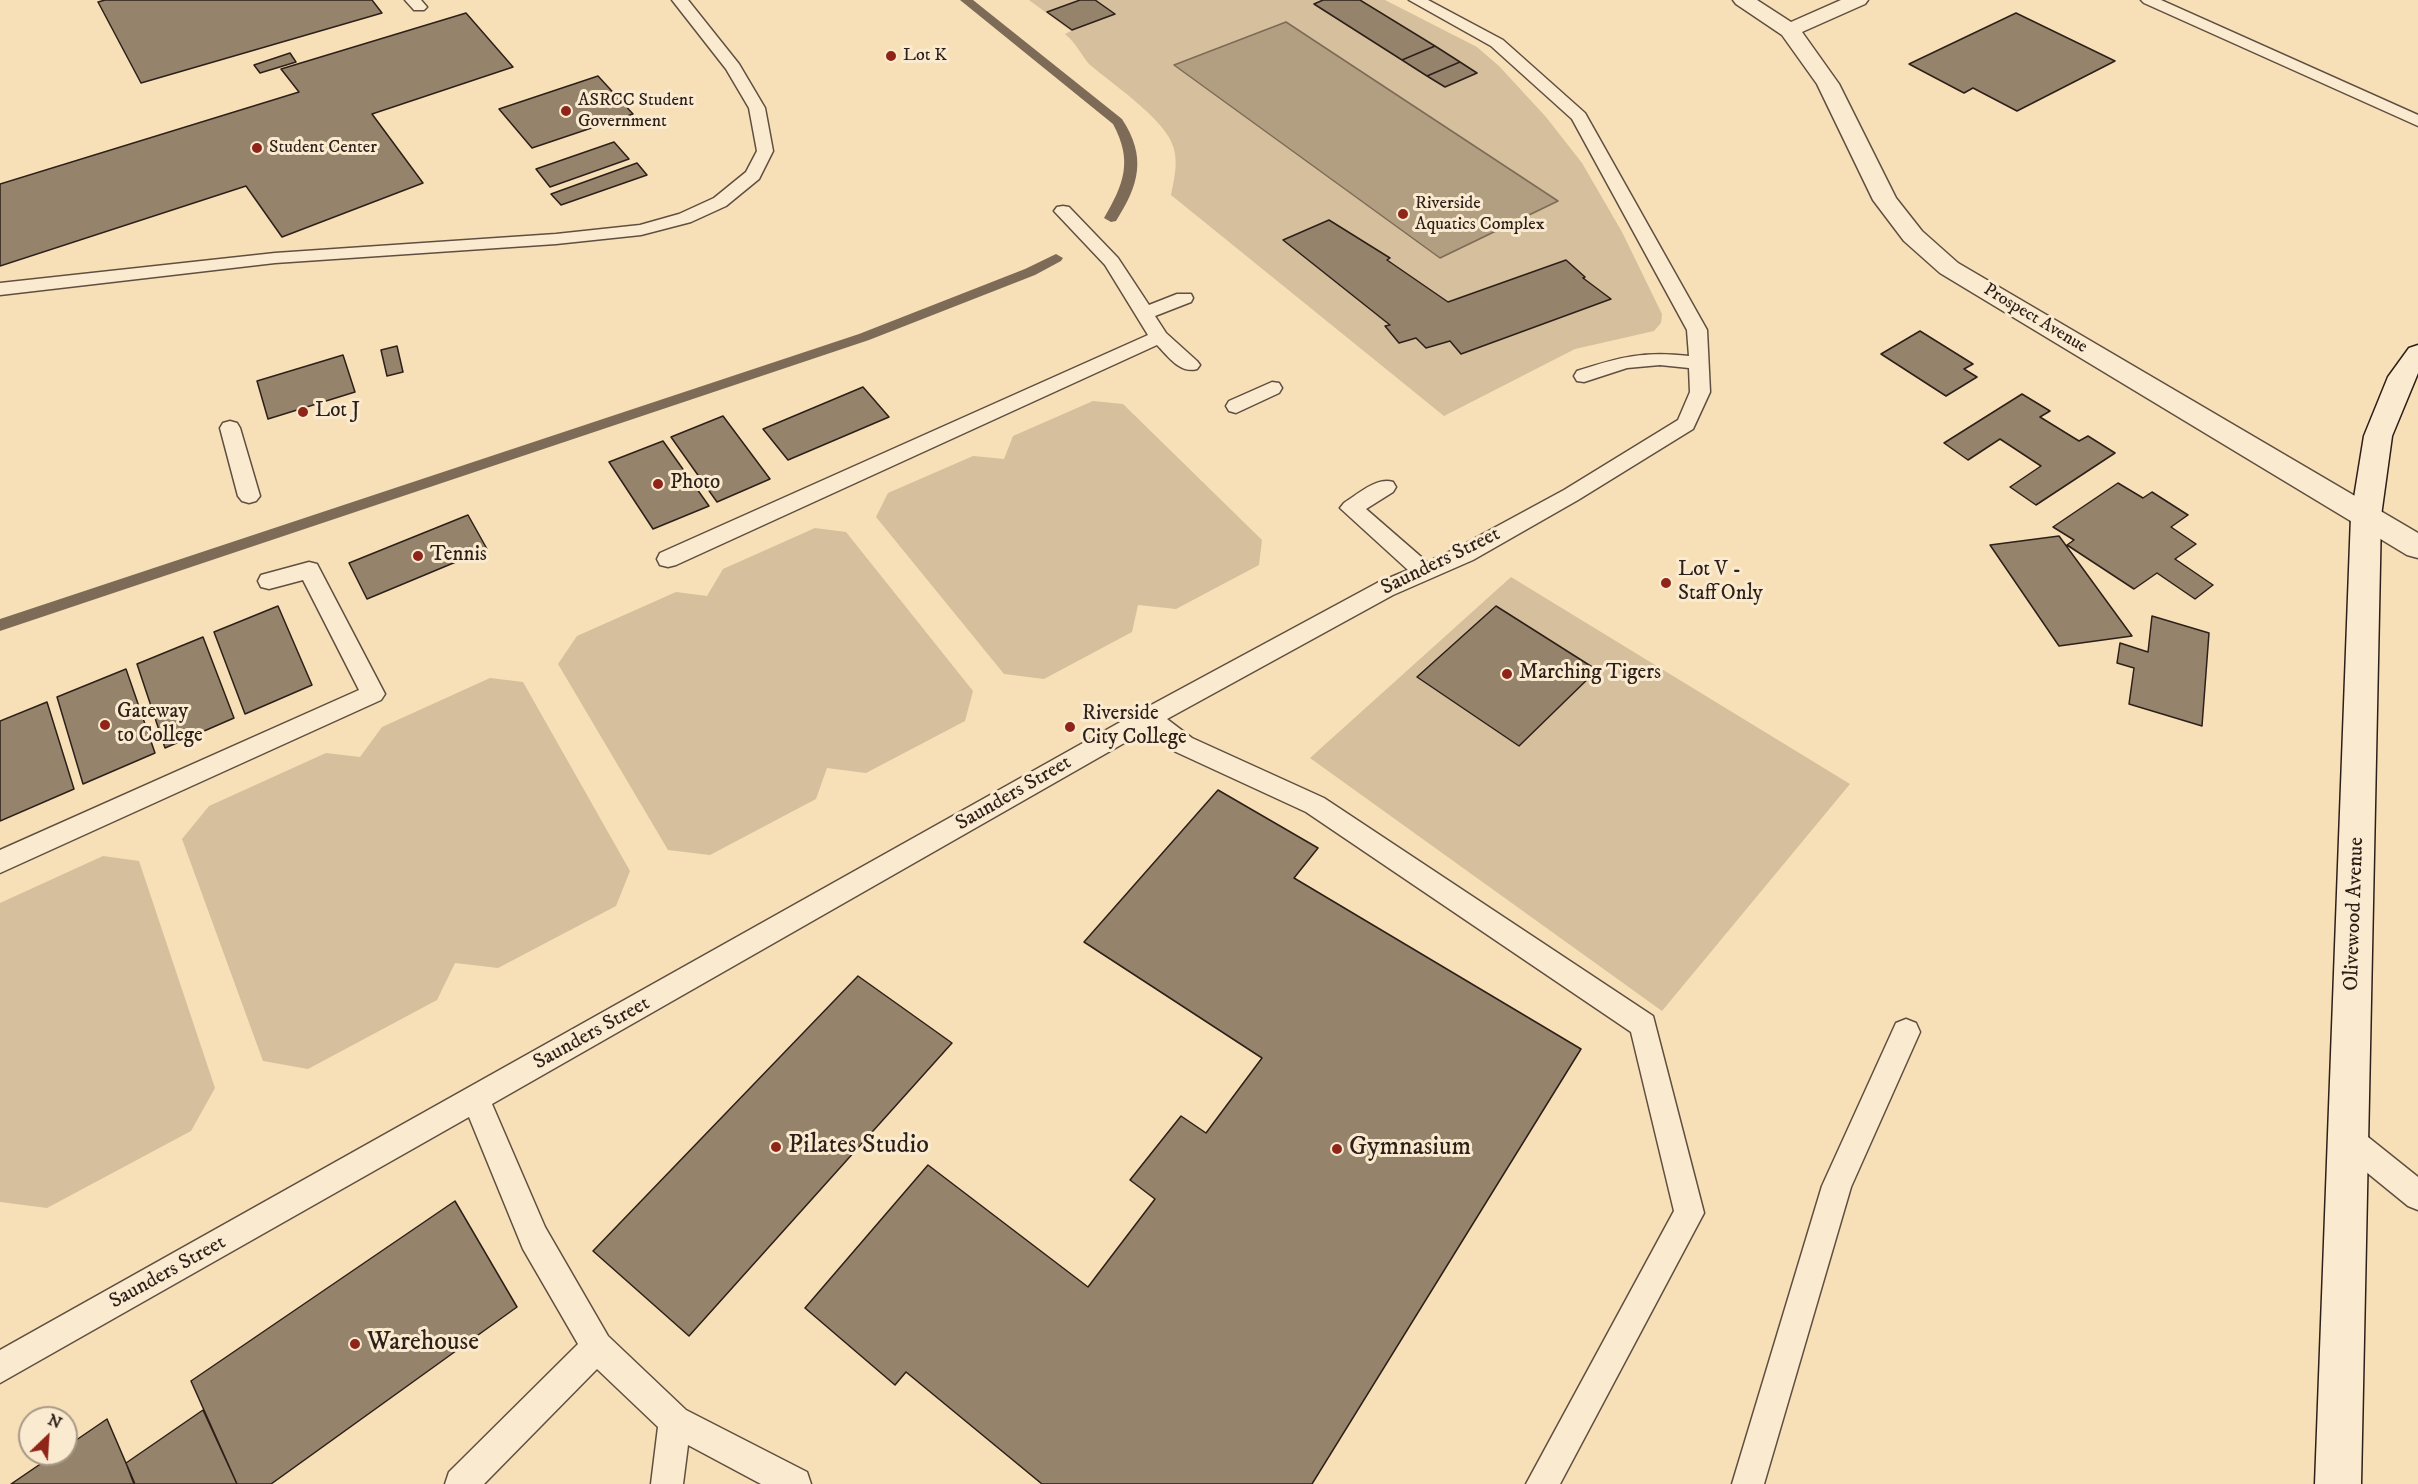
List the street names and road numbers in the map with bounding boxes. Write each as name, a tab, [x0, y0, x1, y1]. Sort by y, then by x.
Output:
street label: Prospect Avenue	[1979, 279, 2091, 359]
street label: Saunders Street	[1377, 522, 1505, 602]
street label: Saunders Street	[952, 751, 1076, 837]
street label: Olivewood Avenue	[2340, 837, 2370, 991]
street label: Saunders Street	[529, 992, 655, 1076]
street label: Saunders Street	[105, 1231, 231, 1315]

